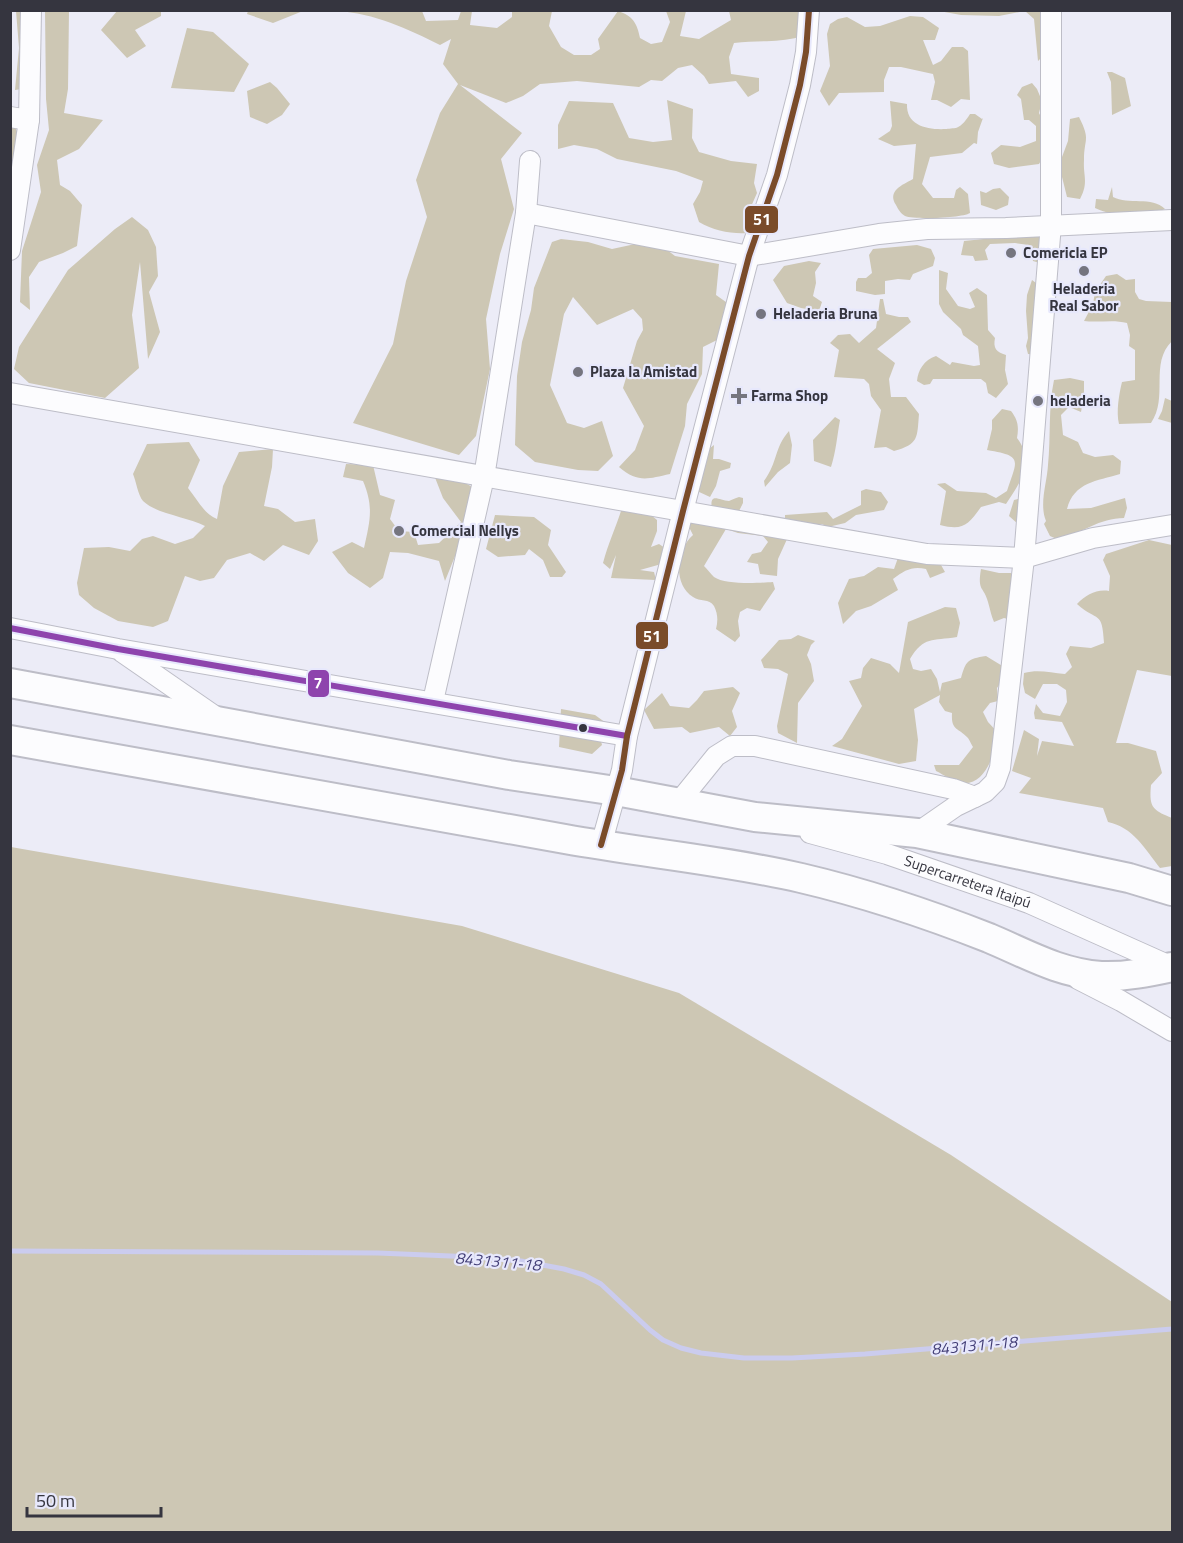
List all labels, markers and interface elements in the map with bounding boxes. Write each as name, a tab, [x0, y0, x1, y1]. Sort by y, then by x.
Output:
line badge: 51	[744, 205, 779, 234]
text: 51	[753, 207, 771, 231]
place label: Comericla EP	[1023, 241, 1108, 264]
marker: Comericla EP	[1004, 246, 1018, 260]
marker: Heladeria Real Sabor	[1077, 264, 1091, 278]
place label: Heladeria Real Sabor	[1049, 277, 1119, 317]
place label: Heladeria Bruna	[773, 302, 878, 325]
marker: Heladeria Bruna	[754, 307, 768, 321]
place label: Plaza la Amistad	[590, 360, 697, 383]
marker: Plaza la Amistad	[571, 365, 585, 379]
place label: Farma Shop	[751, 384, 828, 407]
marker: Farma Shop	[732, 389, 746, 403]
place label: heladeria	[1050, 389, 1111, 412]
marker: heladeria	[1031, 394, 1045, 408]
place label: Comercial Nellys	[411, 519, 519, 542]
marker: Comercial Nellys	[392, 524, 406, 538]
line badge: 51	[635, 621, 669, 650]
text: 51	[643, 624, 661, 648]
line badge: 7	[307, 669, 330, 698]
text: 7	[314, 671, 322, 695]
unlabelled marker	[577, 722, 589, 734]
street label: Supercarretera Itaipú	[901, 849, 1034, 914]
water label: 8431311-18	[454, 1245, 544, 1277]
water label: 8431311-18	[930, 1329, 1020, 1361]
scale bar	[27, 1480, 160, 1518]
text: 50 m	[36, 1487, 75, 1514]

